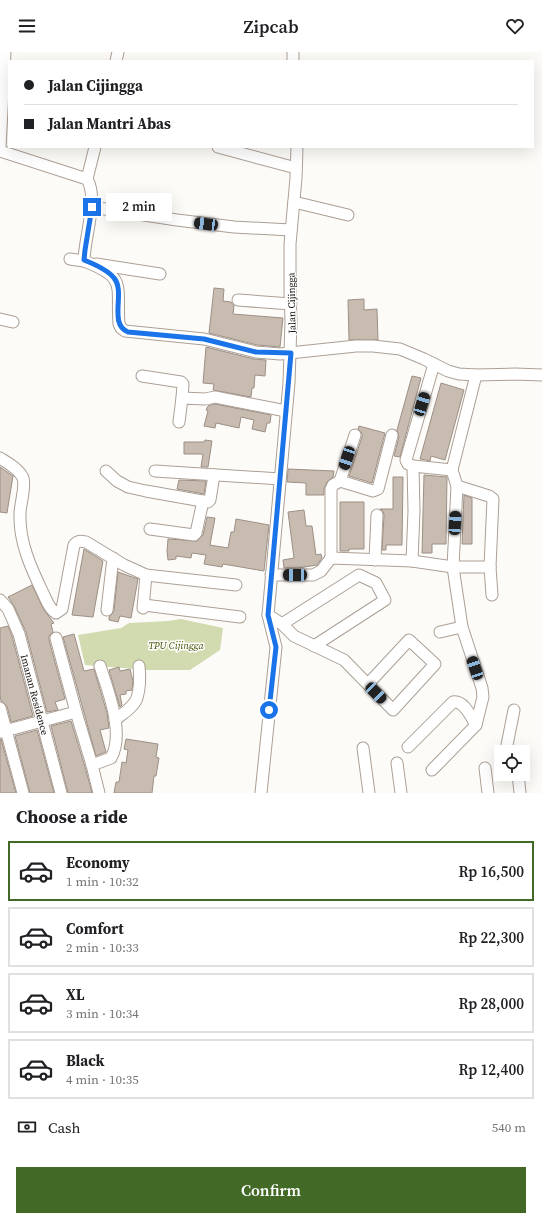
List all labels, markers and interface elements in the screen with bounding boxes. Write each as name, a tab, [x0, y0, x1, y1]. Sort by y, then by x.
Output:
text: Zipcab	[243, 14, 299, 39]
icon: menu	[16, 15, 38, 37]
icon: heart	[504, 15, 526, 37]
text: Jalan Cijingga	[48, 75, 143, 96]
text: Jalan Mantri Abas	[48, 113, 171, 134]
callout: 2 min	[106, 193, 172, 221]
route end	[83, 198, 101, 216]
text: 2 min	[122, 198, 156, 215]
car	[193, 217, 219, 231]
street label: Jalan Cijingga	[284, 271, 299, 335]
car	[413, 391, 431, 417]
car	[338, 445, 356, 471]
car	[448, 511, 462, 535]
car	[283, 569, 307, 581]
park label: TPU Cijingga	[148, 639, 204, 652]
street label: Imanan Residence	[18, 653, 51, 736]
car	[465, 655, 485, 681]
car	[363, 680, 389, 706]
route start	[260, 701, 278, 719]
map controls	[494, 745, 530, 781]
button: locate	[494, 745, 530, 781]
text: Choose a ride	[16, 804, 128, 829]
text: Economy	[66, 852, 130, 873]
icon: car	[18, 853, 54, 889]
text: Rp 16,500	[458, 861, 524, 882]
text: 1 min · 10:32	[66, 873, 139, 890]
text: Comfort	[66, 918, 124, 939]
icon: car	[18, 919, 54, 955]
text: Rp 22,300	[458, 927, 524, 948]
text: 2 min · 10:33	[66, 939, 139, 956]
text: XL	[66, 984, 85, 1005]
icon: car	[18, 985, 54, 1021]
text: Rp 28,000	[458, 993, 524, 1014]
text: 3 min · 10:34	[66, 1005, 139, 1022]
text: Black	[66, 1050, 105, 1071]
icon: car	[18, 1051, 54, 1087]
text: Rp 12,400	[458, 1059, 524, 1080]
text: 4 min · 10:35	[66, 1071, 139, 1088]
icon: cash	[16, 1116, 38, 1138]
text: Cash	[48, 1117, 80, 1138]
text: 540 m	[492, 1119, 526, 1136]
button: Confirm	[16, 1167, 526, 1213]

